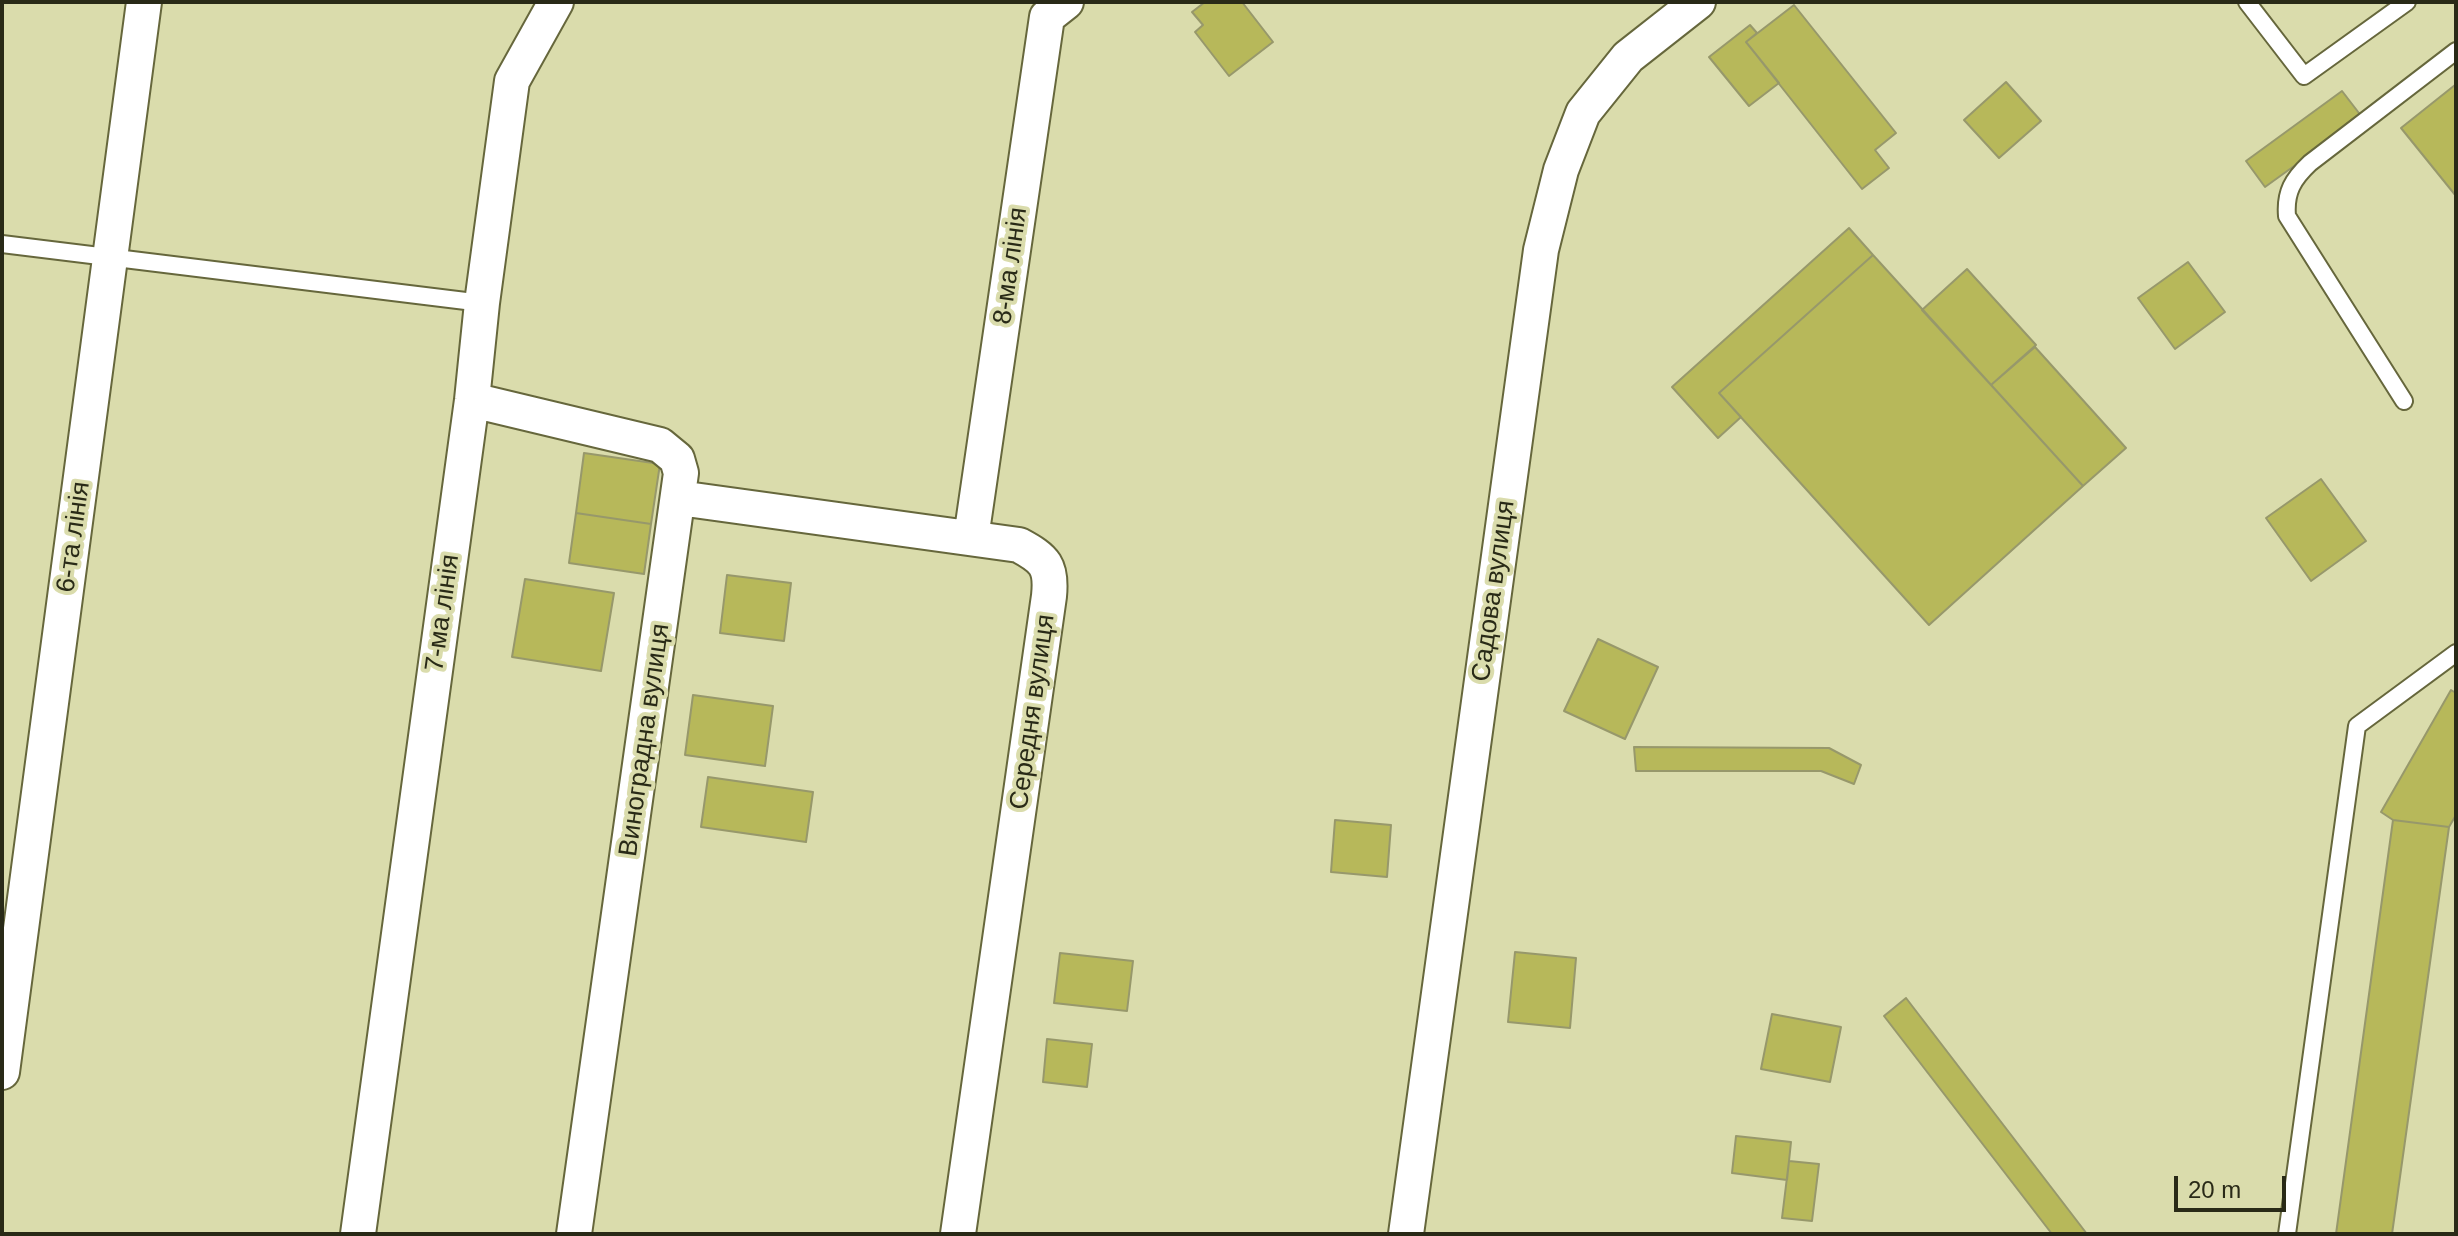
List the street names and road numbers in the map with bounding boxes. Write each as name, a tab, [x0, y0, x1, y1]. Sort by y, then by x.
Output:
street label: 8-ма лінія	[987, 205, 1035, 327]
street label: 6-та лінія	[51, 480, 97, 594]
street label: Садова вулиця	[1466, 498, 1522, 684]
street label: 7-ма лінія	[419, 552, 467, 674]
street label: Середня вулиця	[1004, 612, 1062, 812]
street label: Виноградна вулиця	[613, 622, 677, 858]

